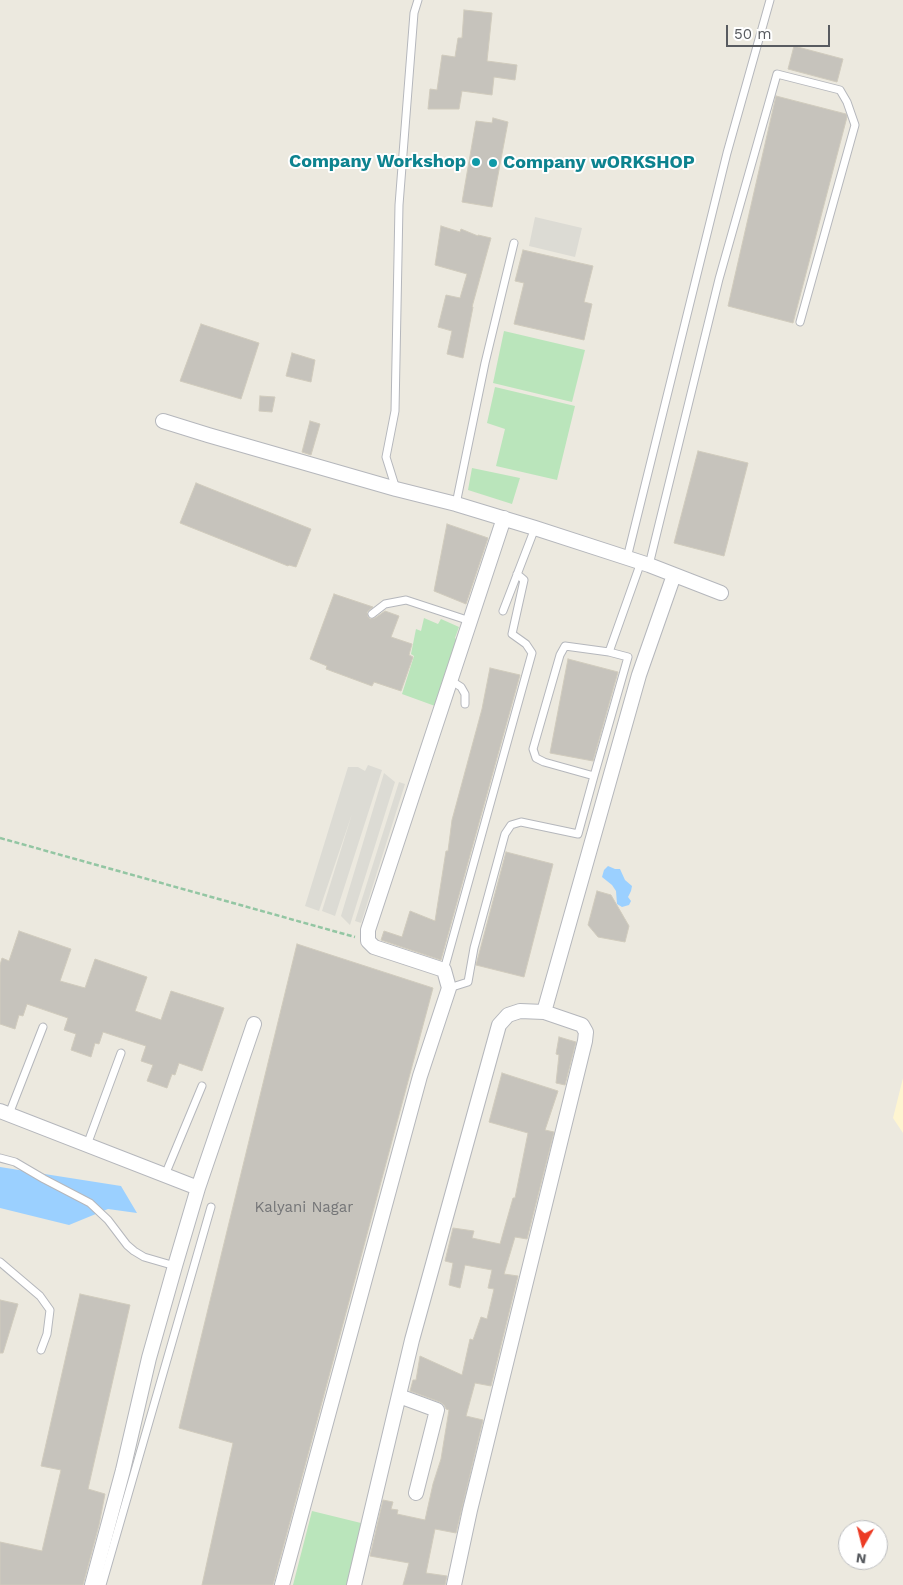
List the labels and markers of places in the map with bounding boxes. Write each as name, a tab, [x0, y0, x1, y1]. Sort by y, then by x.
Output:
place label: Company Workshop	[289, 151, 466, 173]
place label: Company wORKSHOP	[503, 152, 695, 174]
marker: Company Workshop	[470, 156, 482, 168]
marker: Company wORKSHOP	[487, 157, 499, 169]

